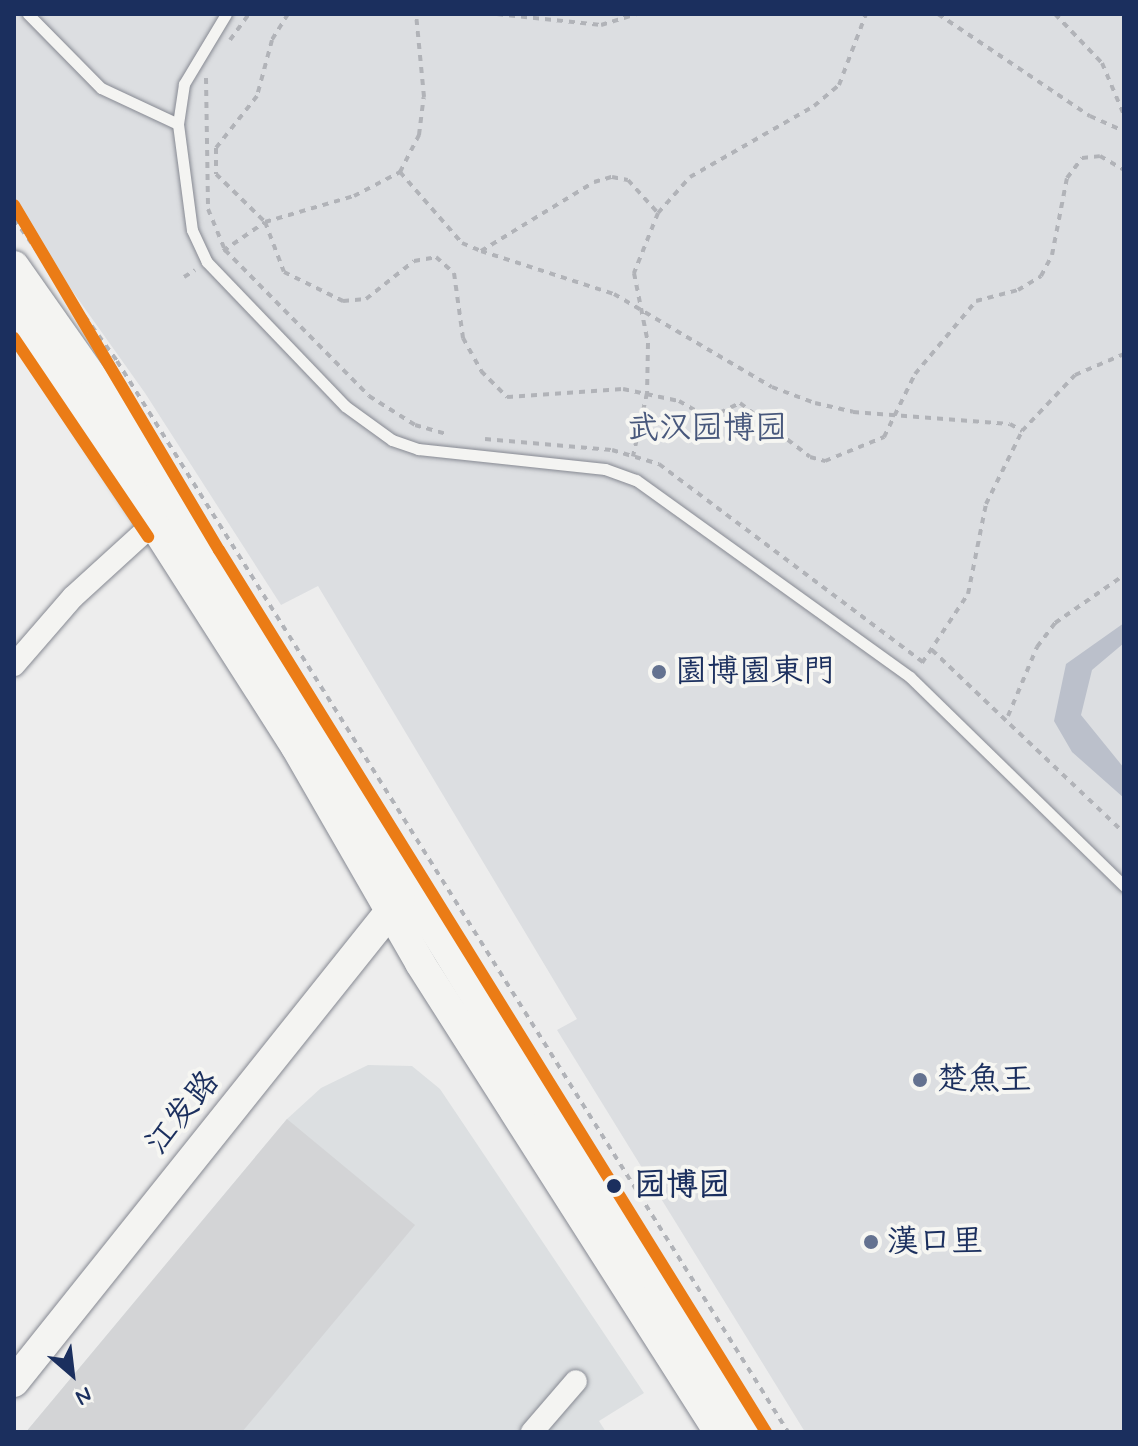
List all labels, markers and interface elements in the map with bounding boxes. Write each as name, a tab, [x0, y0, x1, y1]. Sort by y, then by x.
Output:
park label: 武汉园博园	[627, 410, 787, 448]
place label: 園博園東門	[675, 653, 835, 691]
marker: 園博園東門	[650, 663, 668, 681]
place label: 楚魚王	[936, 1061, 1032, 1099]
street label: 江发路	[138, 1064, 228, 1162]
marker: 楚魚王	[911, 1071, 929, 1089]
place label: 园博园	[634, 1167, 730, 1205]
marker: 园博园	[601, 1173, 627, 1199]
place label: 漢口里	[887, 1223, 983, 1261]
marker: 漢口里	[862, 1233, 880, 1251]
north arrow	[32, 1334, 112, 1414]
text: N	[70, 1379, 96, 1411]

